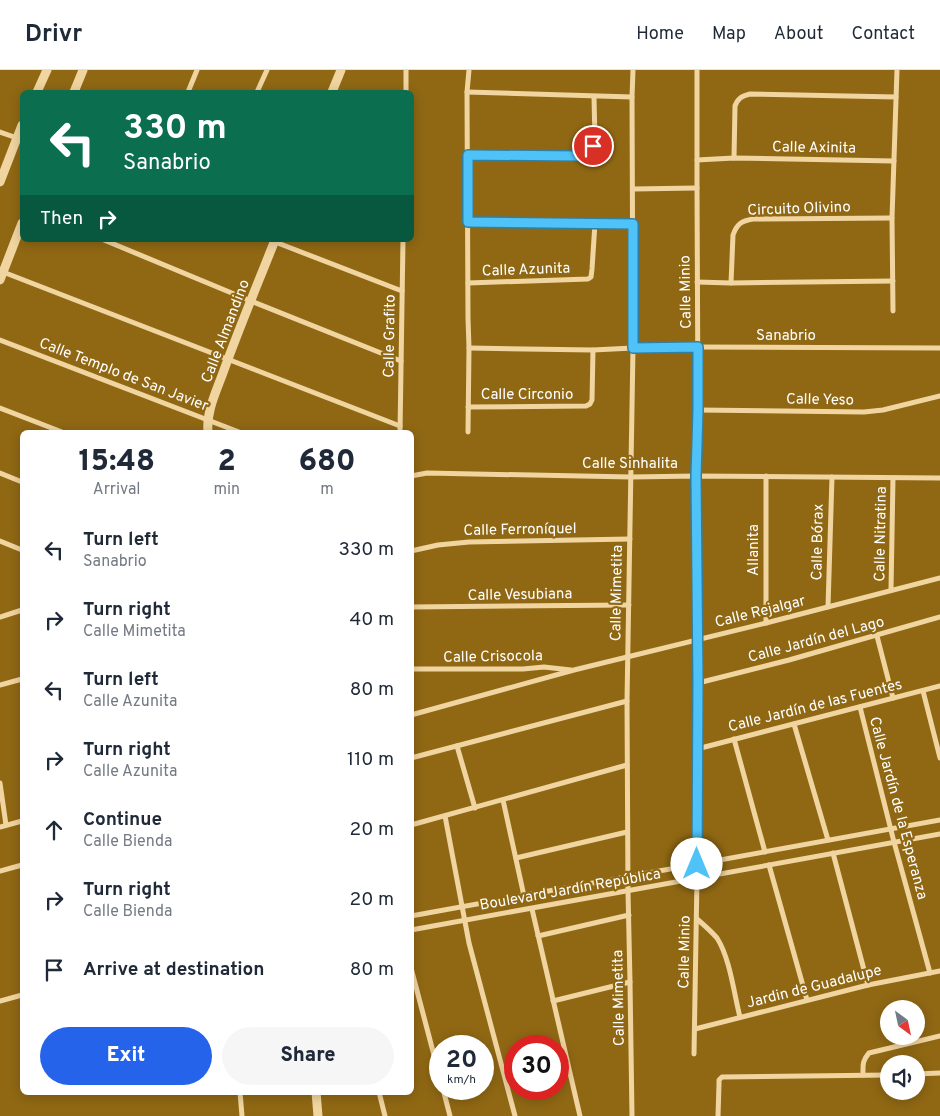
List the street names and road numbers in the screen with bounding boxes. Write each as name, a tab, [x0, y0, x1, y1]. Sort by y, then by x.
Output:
street label: Calle Axinita	[772, 138, 856, 159]
street label: Circuito Olivino	[747, 198, 851, 221]
street label: Calle Minio	[676, 255, 697, 329]
street label: Calle Azunita	[482, 259, 571, 282]
street label: Calle Almandino	[198, 277, 255, 386]
street label: Calle Grafito	[380, 294, 401, 378]
street label: Sanabrio	[756, 327, 816, 346]
street label: Calle Templo de San Javier	[36, 334, 211, 417]
street label: Calle Circonio	[481, 386, 573, 405]
street label: Calle Yeso	[786, 390, 854, 411]
street label: Calle Sinhalita	[582, 455, 678, 474]
street label: Calle Nitratina	[871, 486, 892, 582]
street label: Calle Bórax	[808, 503, 829, 581]
street label: Calle Ferroníquel	[463, 520, 577, 541]
street label: Allanita	[745, 524, 764, 576]
street label: Calle Mimetita	[607, 545, 628, 641]
street label: Calle Vesubiana	[467, 585, 573, 606]
street label: Calle Rejalgar	[713, 592, 808, 633]
street label: Calle Jardín del Lago	[746, 613, 887, 668]
street label: Calle Crisocola	[443, 647, 543, 668]
street label: Calle Jardín de las Fuentes	[726, 676, 904, 737]
street label: Calle Jardín de la Esperanza	[864, 715, 931, 902]
street label: Boulevard Jardín República	[478, 865, 662, 916]
street label: Calle Minio	[675, 915, 696, 989]
street label: Calle Mimetita	[609, 950, 630, 1046]
street label: Jardin de Guadalupe	[745, 961, 884, 1013]

